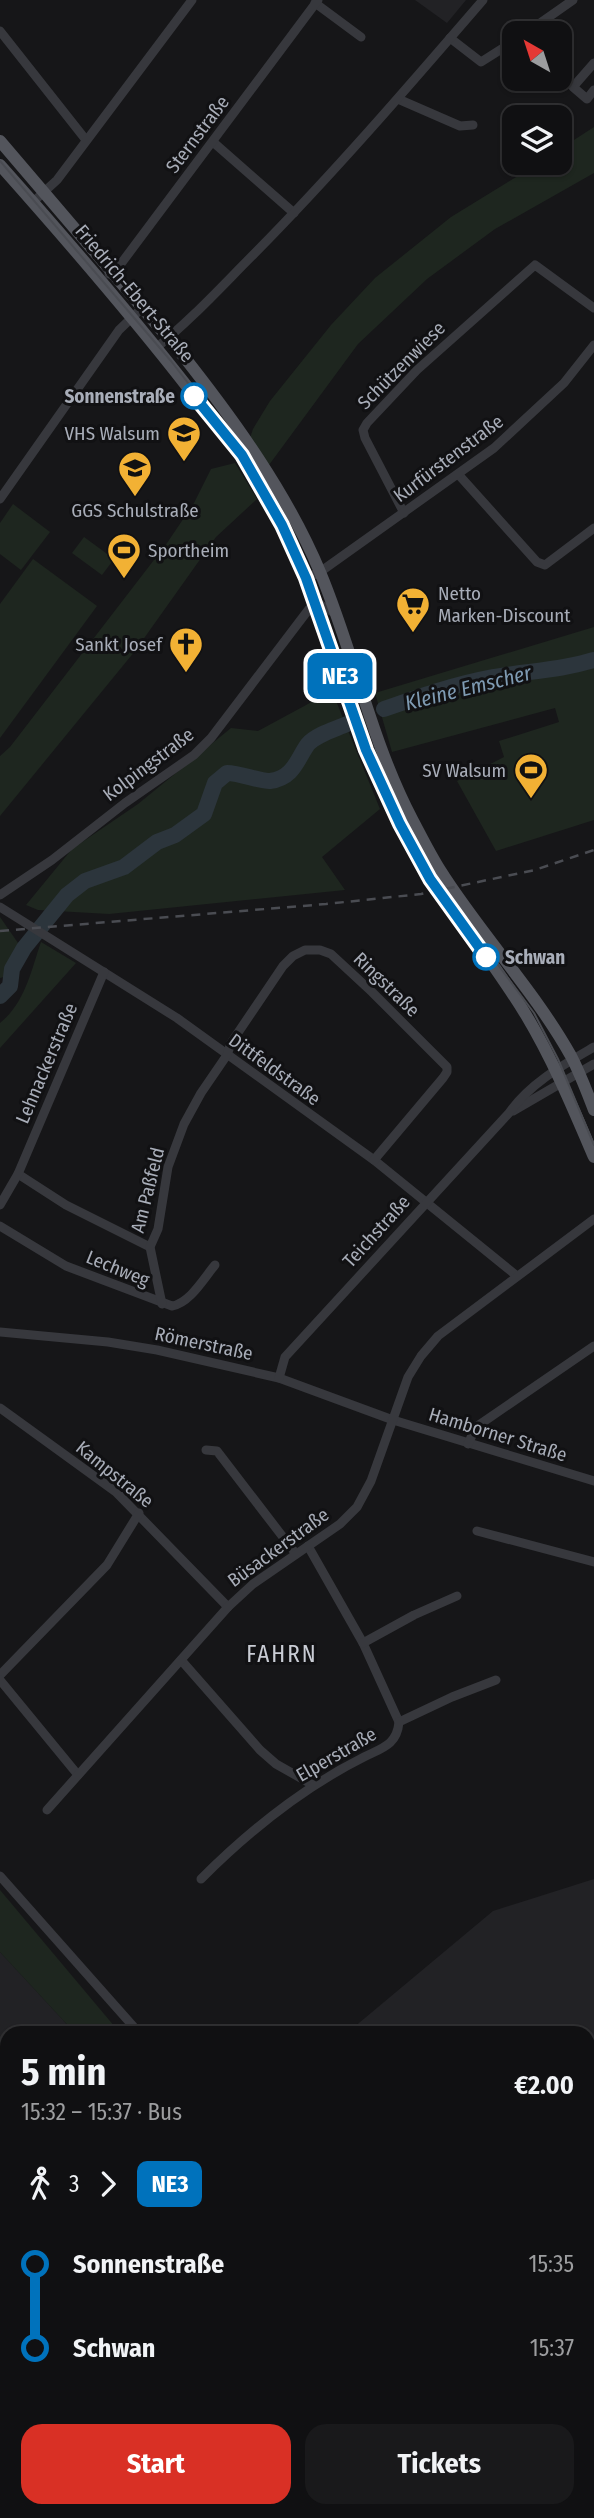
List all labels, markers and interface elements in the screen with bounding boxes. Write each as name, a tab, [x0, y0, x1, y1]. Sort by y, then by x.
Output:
north arrow	[502, 21, 572, 91]
map controls	[502, 21, 572, 175]
street label: Sternstraße	[161, 91, 234, 177]
button: layers	[502, 105, 572, 175]
street label: Friedrich-Ebert-Straße	[70, 220, 199, 367]
street label: Schützenwiese	[353, 317, 450, 414]
marker: Sonnenstraße	[181, 383, 207, 409]
place label: Sonnenstraße	[65, 385, 175, 408]
street label: Kurfürstenstraße	[389, 410, 508, 507]
school or university icon: VHS Walsum	[165, 414, 203, 463]
place label: VHS Walsum	[64, 422, 160, 445]
school or university icon: GGS Schulstraße	[116, 449, 154, 498]
place label: GGS Schulstraße	[71, 499, 199, 522]
sports icon: Sportheim	[105, 531, 143, 580]
place label: Sportheim	[148, 539, 229, 562]
place label: Netto Marken-Discount	[438, 582, 571, 627]
supermarket icon: Netto Marken-Discount	[394, 585, 432, 634]
church icon: Sankt Josef	[167, 625, 205, 674]
place label: Sankt Josef	[75, 633, 163, 656]
line badge: NE3	[300, 653, 380, 699]
water label: Kleine Emscher	[402, 660, 535, 716]
text: NE3	[321, 662, 359, 690]
street label: Kolpingstraße	[98, 723, 198, 806]
sports icon: SV Walsum	[512, 751, 550, 800]
place label: SV Walsum	[422, 759, 506, 782]
marker: Schwan	[473, 944, 499, 970]
place label: Schwan	[505, 946, 565, 969]
street label: Ringstraße	[349, 947, 425, 1022]
street label: Lehnackerstraße	[11, 1000, 82, 1127]
street label: Dittfeldstraße	[224, 1028, 325, 1110]
street label: Am Paßfeld	[126, 1145, 169, 1235]
street label: Teichstraße	[338, 1190, 415, 1272]
street label: Lechweg	[83, 1245, 153, 1292]
street label: Römerstraße	[153, 1322, 255, 1365]
street label: Hamborner Straße	[426, 1403, 570, 1466]
street label: Kampstraße	[71, 1436, 158, 1513]
street label: Büsackerstraße	[223, 1503, 333, 1592]
district label: FAHRN	[246, 1640, 318, 1668]
street label: Elperstraße	[292, 1722, 380, 1787]
text: 5 min	[21, 2049, 106, 2095]
text: €2.00	[514, 2070, 574, 2101]
text: 15:32 – 15:37 · Bus	[21, 2098, 182, 2126]
icon: walk	[21, 2165, 59, 2203]
icon: forward	[89, 2165, 127, 2203]
text: 3	[69, 2170, 79, 2198]
text: NE3	[151, 2170, 188, 2198]
text: Sonnenstraße	[73, 2249, 224, 2280]
text: 15:35	[528, 2250, 574, 2278]
text: Schwan	[73, 2333, 155, 2364]
text: 15:37	[530, 2334, 574, 2362]
button: Start	[21, 2424, 291, 2504]
button: Tickets	[305, 2424, 574, 2504]

